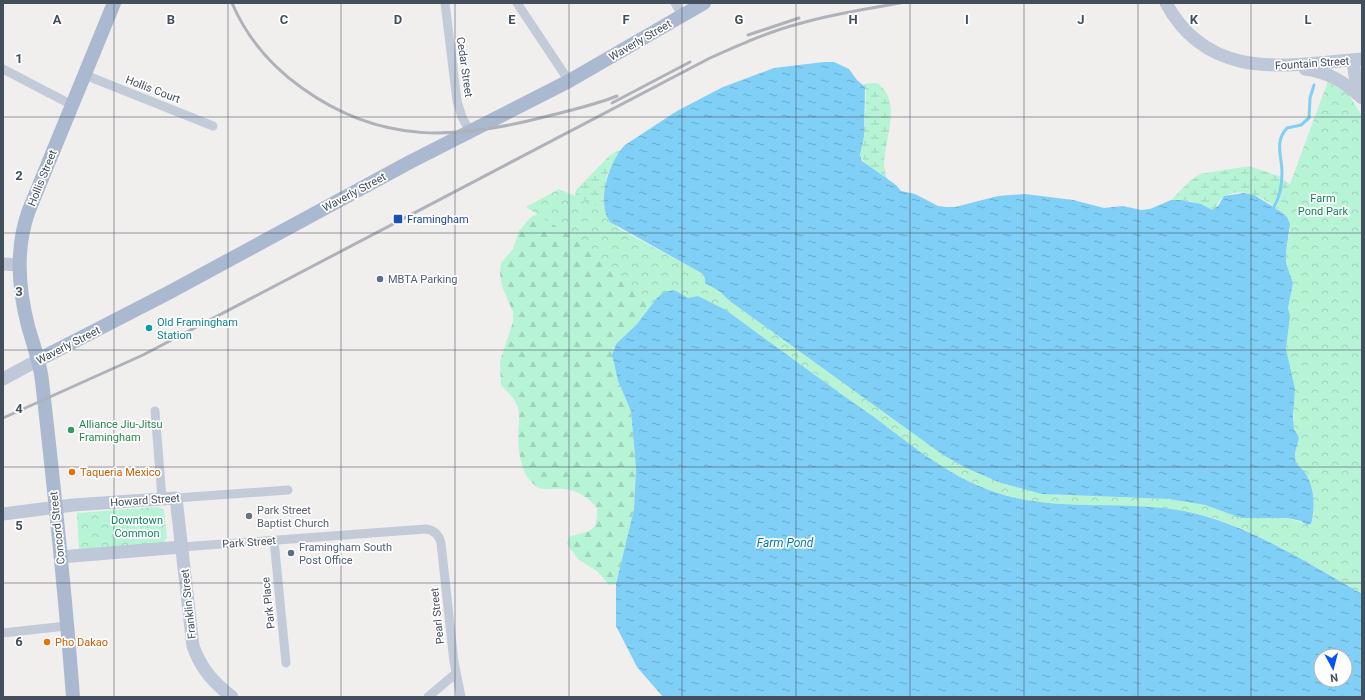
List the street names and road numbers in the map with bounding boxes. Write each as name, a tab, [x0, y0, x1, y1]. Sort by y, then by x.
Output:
street label: Waverly Street	[607, 17, 674, 64]
street label: Cedar Street	[454, 36, 475, 98]
street label: Fountain Street	[1274, 54, 1350, 73]
street label: Hollis Court	[124, 73, 182, 106]
street label: Hollis Street	[25, 148, 60, 208]
street label: Waverly Street	[320, 170, 389, 215]
street label: Waverly Street	[34, 324, 103, 367]
street label: Concord Street	[47, 491, 68, 565]
street label: Howard Street	[110, 492, 181, 509]
street label: Park Street	[222, 534, 277, 551]
street label: Franklin Street	[178, 568, 199, 640]
street label: Park Place	[259, 576, 278, 630]
street label: Pearl Street	[428, 587, 447, 645]

